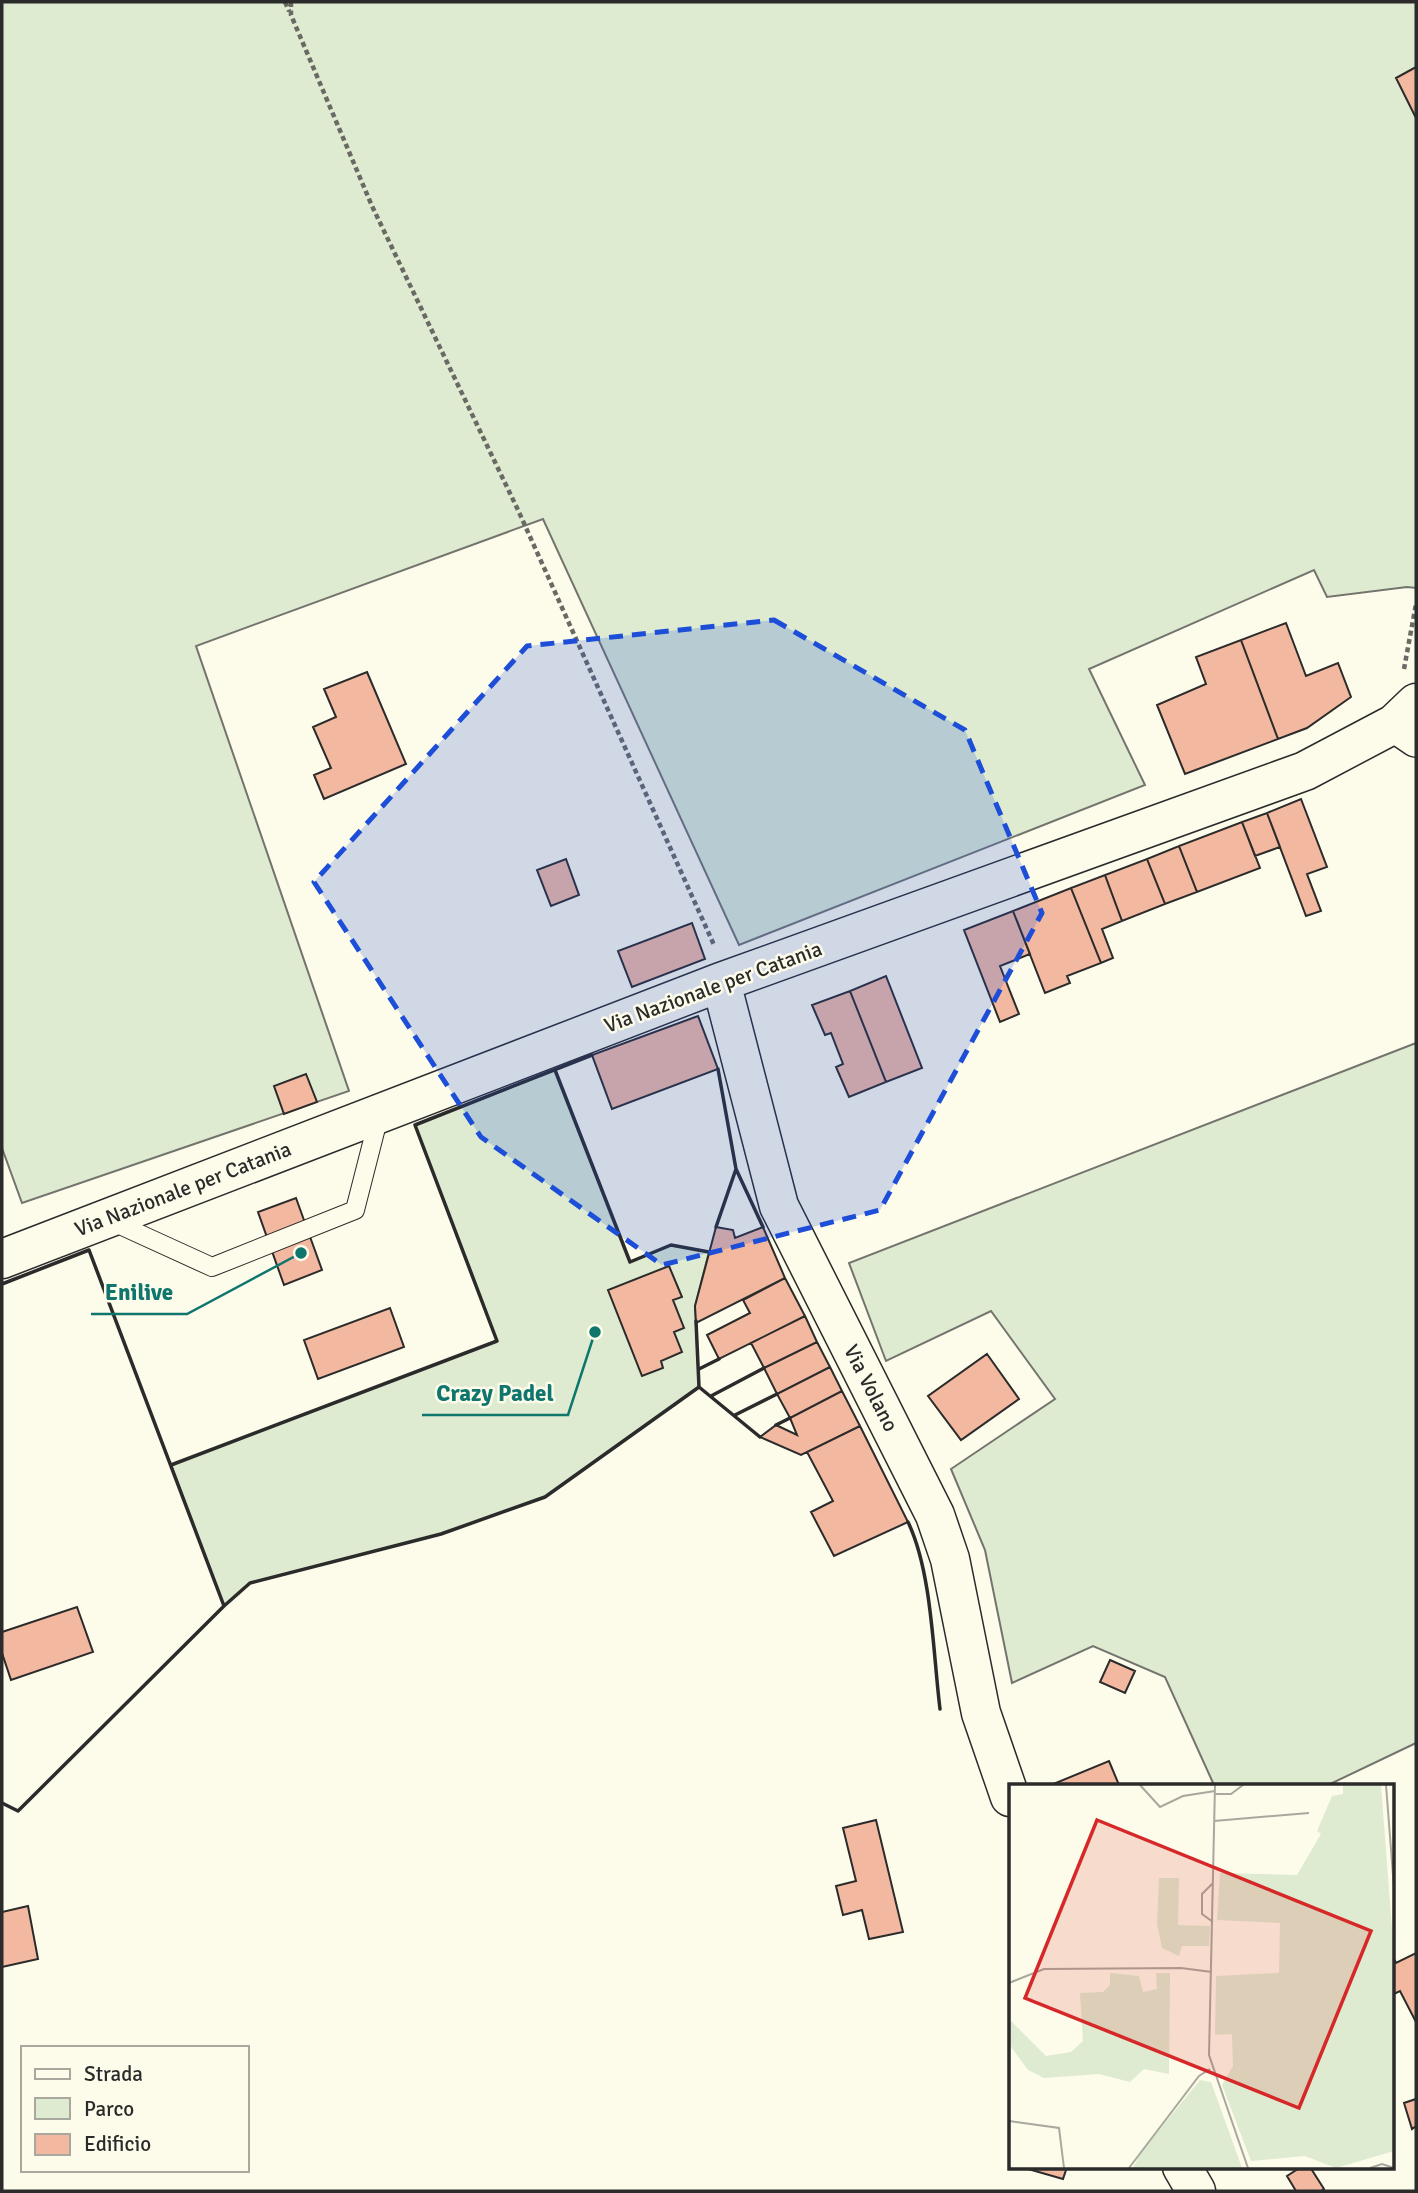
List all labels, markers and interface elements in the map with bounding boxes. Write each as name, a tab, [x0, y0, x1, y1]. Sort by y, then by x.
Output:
street label: Via Nazionale per Catania	[601, 935, 825, 1039]
street label: Via Nazionale per Catania	[71, 1136, 295, 1242]
callout: Enilive	[91, 1270, 187, 1314]
text: Enilive	[105, 1278, 173, 1307]
street label: Via Volano	[838, 1340, 904, 1436]
callout: Crazy Padel	[422, 1371, 568, 1415]
text: Crazy Padel	[436, 1379, 554, 1408]
inset map	[1009, 1784, 1394, 2168]
legend	[21, 2046, 248, 2172]
text: Strada	[84, 2061, 143, 2087]
text: Parco	[84, 2096, 134, 2122]
text: Edificio	[84, 2131, 151, 2157]

